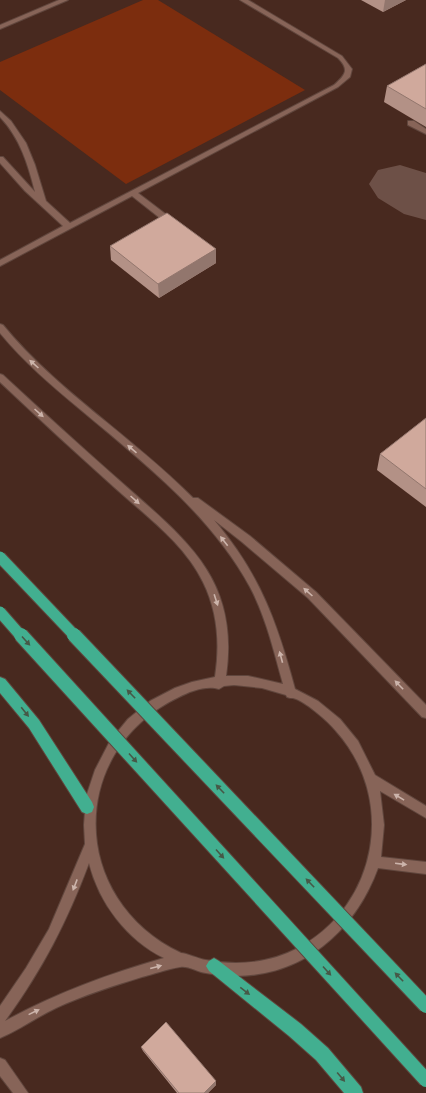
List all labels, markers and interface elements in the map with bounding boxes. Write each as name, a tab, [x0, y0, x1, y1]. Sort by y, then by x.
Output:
one-way arrow	[29, 359, 39, 369]
one-way arrow	[34, 408, 44, 418]
one-way arrow	[128, 445, 137, 454]
one-way arrow	[130, 496, 140, 505]
one-way arrow	[219, 535, 228, 546]
one-way arrow	[303, 587, 313, 597]
one-way arrow	[213, 594, 219, 606]
one-way arrow	[22, 636, 31, 646]
one-way arrow	[277, 650, 283, 663]
one-way arrow	[395, 680, 404, 689]
one-way arrow	[126, 689, 135, 700]
one-way arrow	[21, 707, 30, 718]
one-way arrow	[128, 753, 137, 763]
one-way arrow	[215, 784, 225, 794]
one-way arrow	[393, 793, 405, 800]
one-way arrow	[215, 849, 225, 859]
one-way arrow	[395, 861, 407, 868]
one-way arrow	[305, 878, 314, 888]
one-way arrow	[71, 880, 77, 892]
one-way arrow	[150, 964, 162, 970]
one-way arrow	[322, 966, 331, 976]
one-way arrow	[394, 972, 404, 982]
one-way arrow	[239, 986, 250, 995]
one-way arrow	[29, 1009, 40, 1016]
one-way arrow	[337, 1072, 346, 1082]

